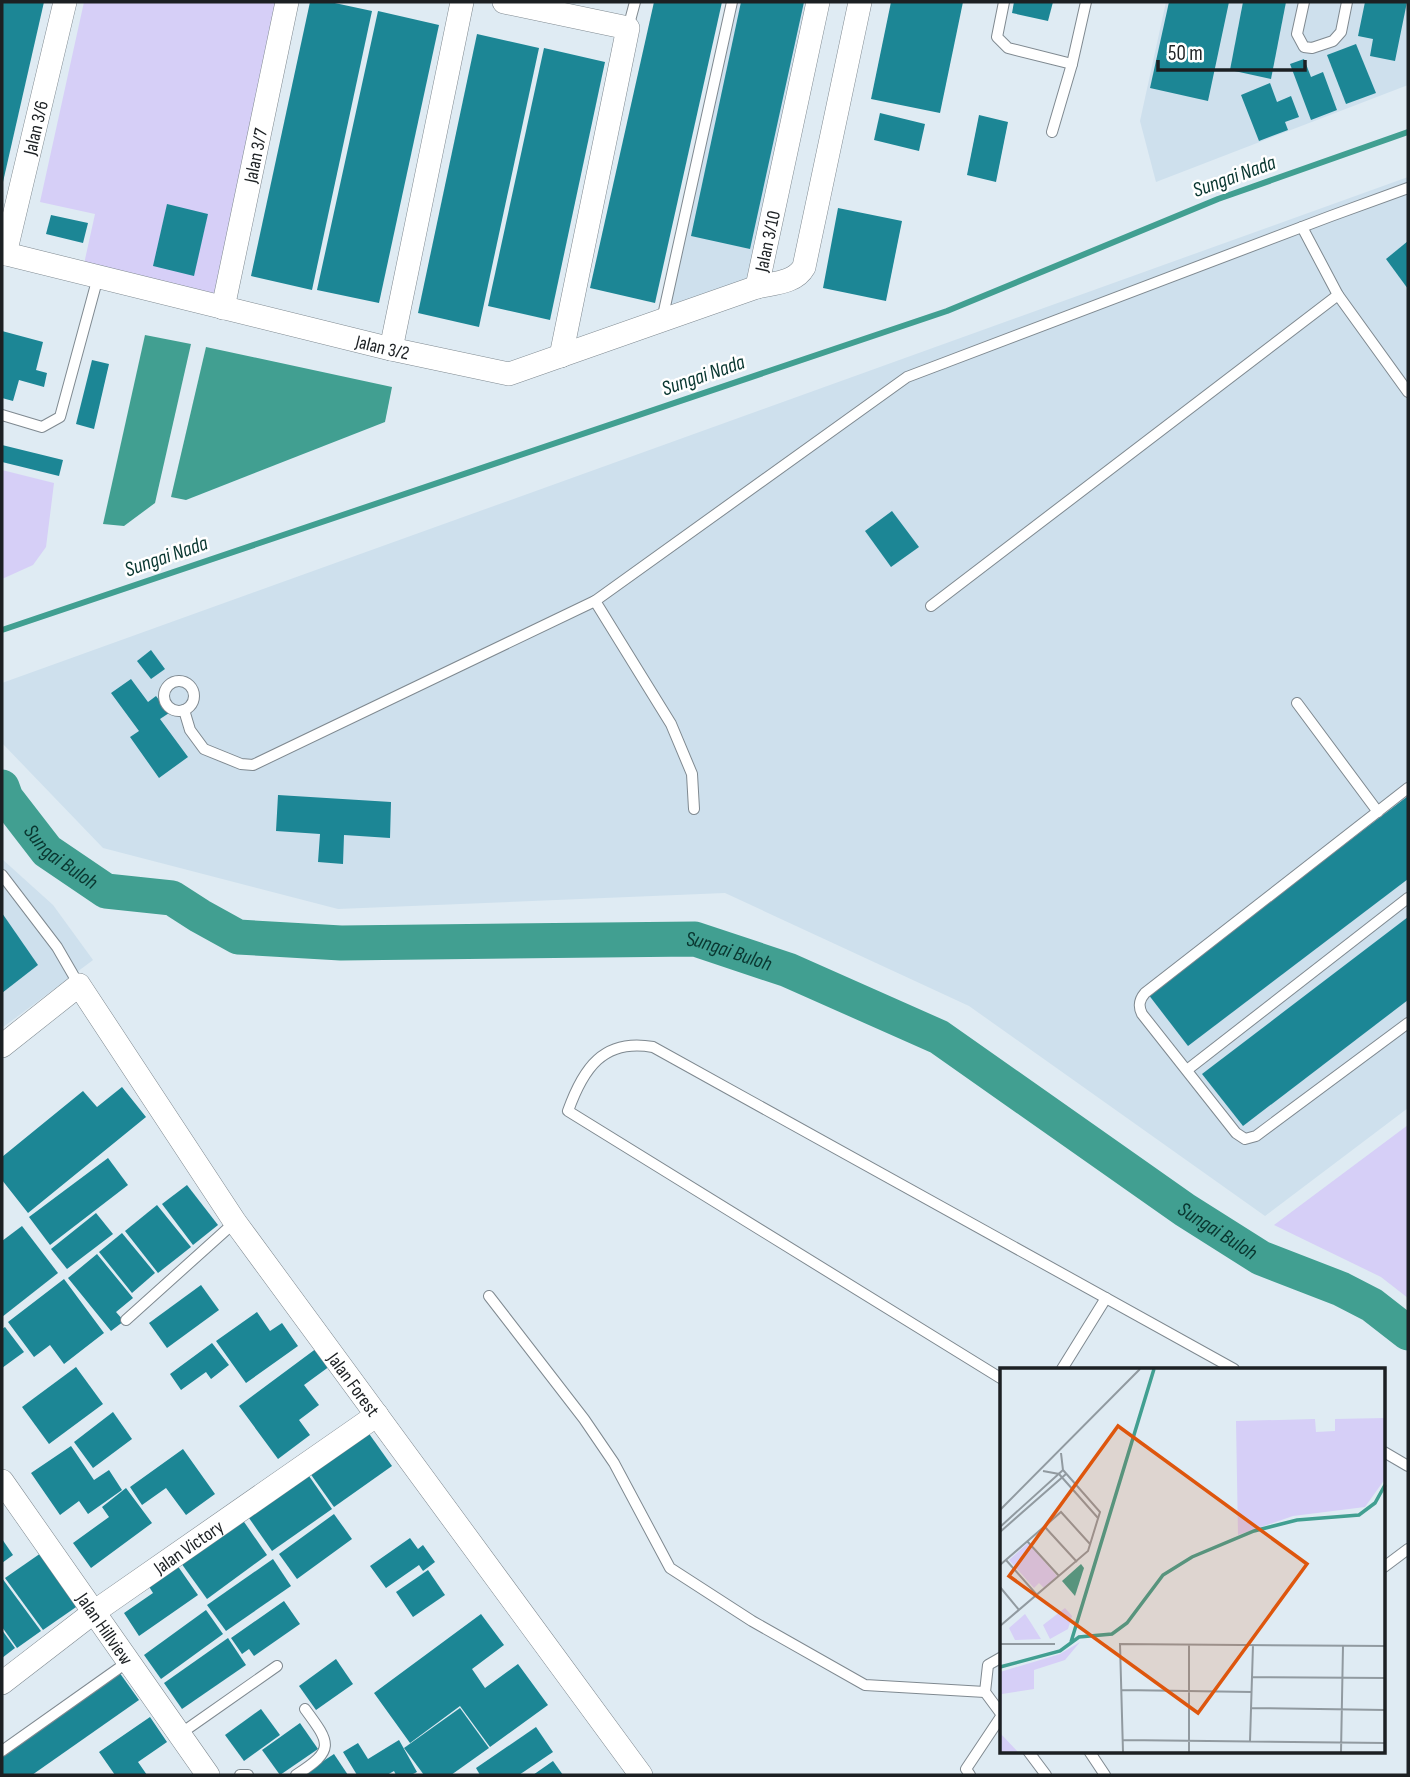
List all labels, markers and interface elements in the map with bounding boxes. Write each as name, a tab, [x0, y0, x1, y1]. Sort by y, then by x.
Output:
scale bar	[1158, 28, 1305, 72]
text: 50 m	[1168, 41, 1203, 66]
street label: Jalan 3/6	[19, 98, 54, 158]
street label: Jalan 3/7	[239, 126, 273, 186]
water label: Sungai Nada	[1189, 150, 1280, 203]
street label: Jalan 3/10	[750, 209, 786, 275]
street label: Jalan 3/2	[352, 330, 411, 366]
water label: Sungai Nada	[658, 349, 749, 401]
water label: Sungai Nada	[121, 530, 212, 582]
water label: Sungai Buloh	[18, 820, 103, 895]
water label: Sungai Buloh	[686, 927, 775, 977]
water label: Sungai Buloh	[1173, 1197, 1262, 1266]
street label: Jalan Forest	[321, 1348, 384, 1422]
inset map	[1000, 1368, 1386, 1752]
street label: Jalan Victory	[149, 1515, 229, 1580]
street label: Jalan Hillview	[70, 1588, 137, 1670]

